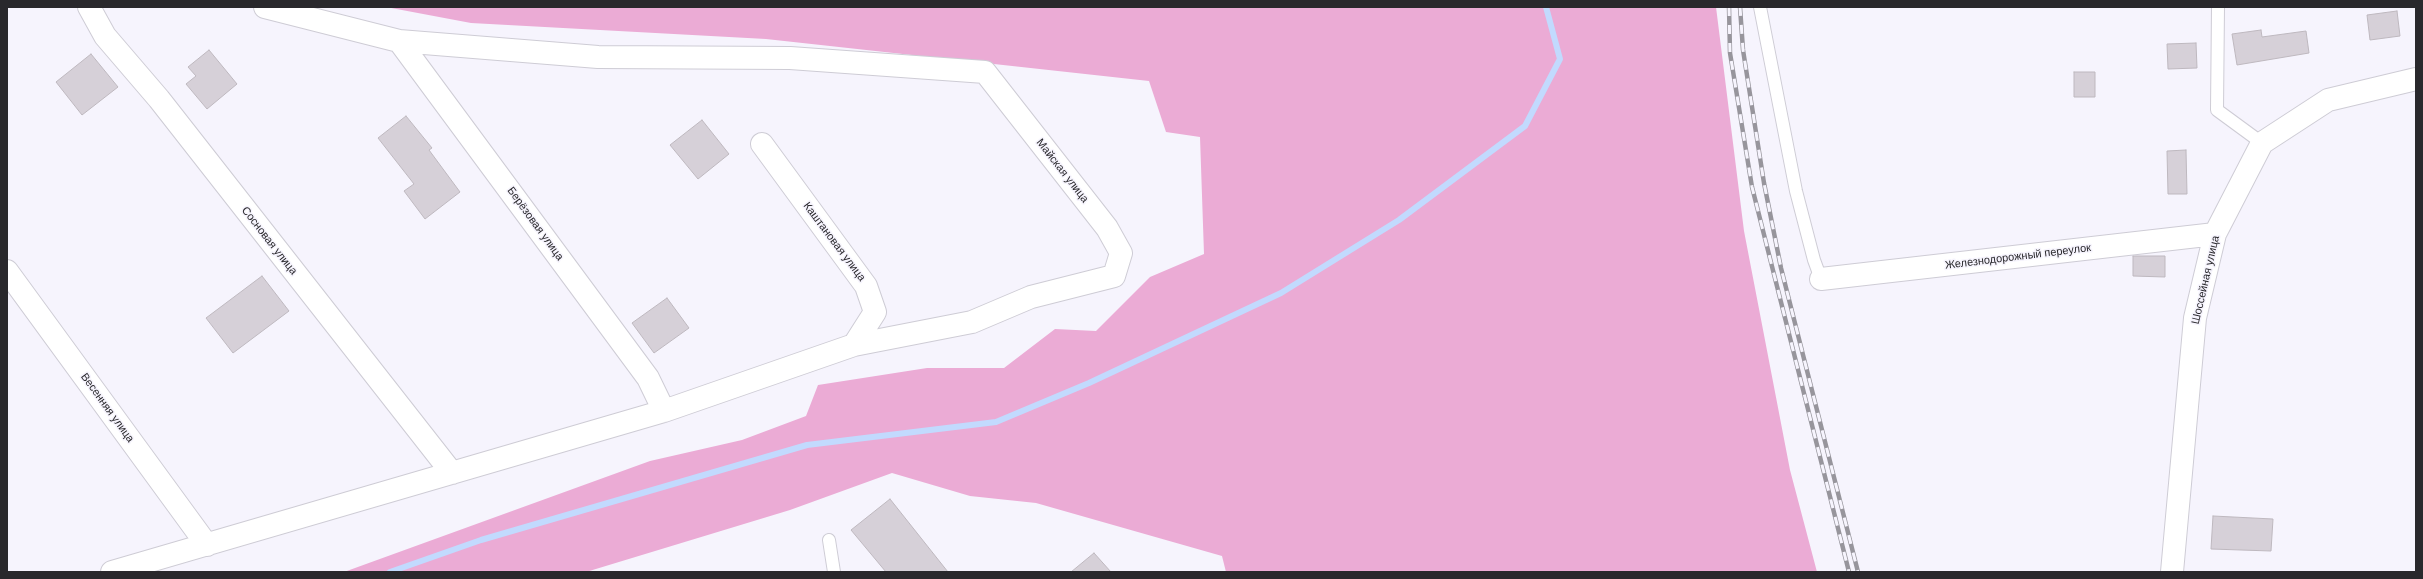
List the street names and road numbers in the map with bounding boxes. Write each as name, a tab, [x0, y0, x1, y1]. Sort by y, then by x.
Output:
street label: Майская улица	[1033, 136, 1091, 206]
street label: Берёзовая улица	[504, 185, 566, 263]
street label: Каштановая улица	[800, 200, 868, 284]
street label: Сосновая улица	[238, 204, 300, 278]
street label: Шоссейная улица	[2189, 234, 2223, 326]
street label: Железнодорожный переулок	[1944, 241, 2092, 273]
street label: Весенняя улица	[77, 371, 137, 445]

